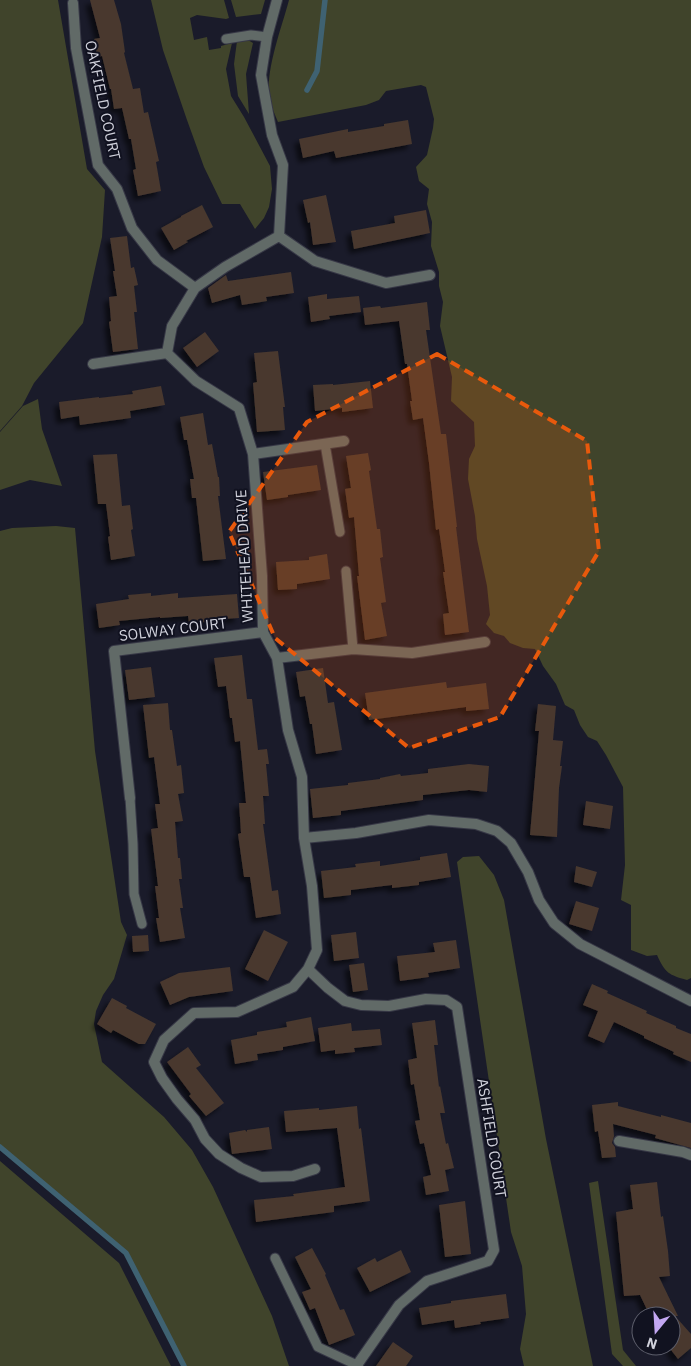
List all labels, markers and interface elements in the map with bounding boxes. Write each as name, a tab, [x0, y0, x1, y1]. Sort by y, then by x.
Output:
street label: OAKFIELD COURT	[81, 39, 125, 162]
street label: WHITEHEAD DRIVE	[231, 489, 257, 623]
street label: SOLWAY COURT	[118, 613, 229, 645]
street label: ASHFIELD COURT	[473, 1077, 511, 1200]
north arrow	[631, 1306, 681, 1356]
text: N	[644, 1333, 660, 1353]

